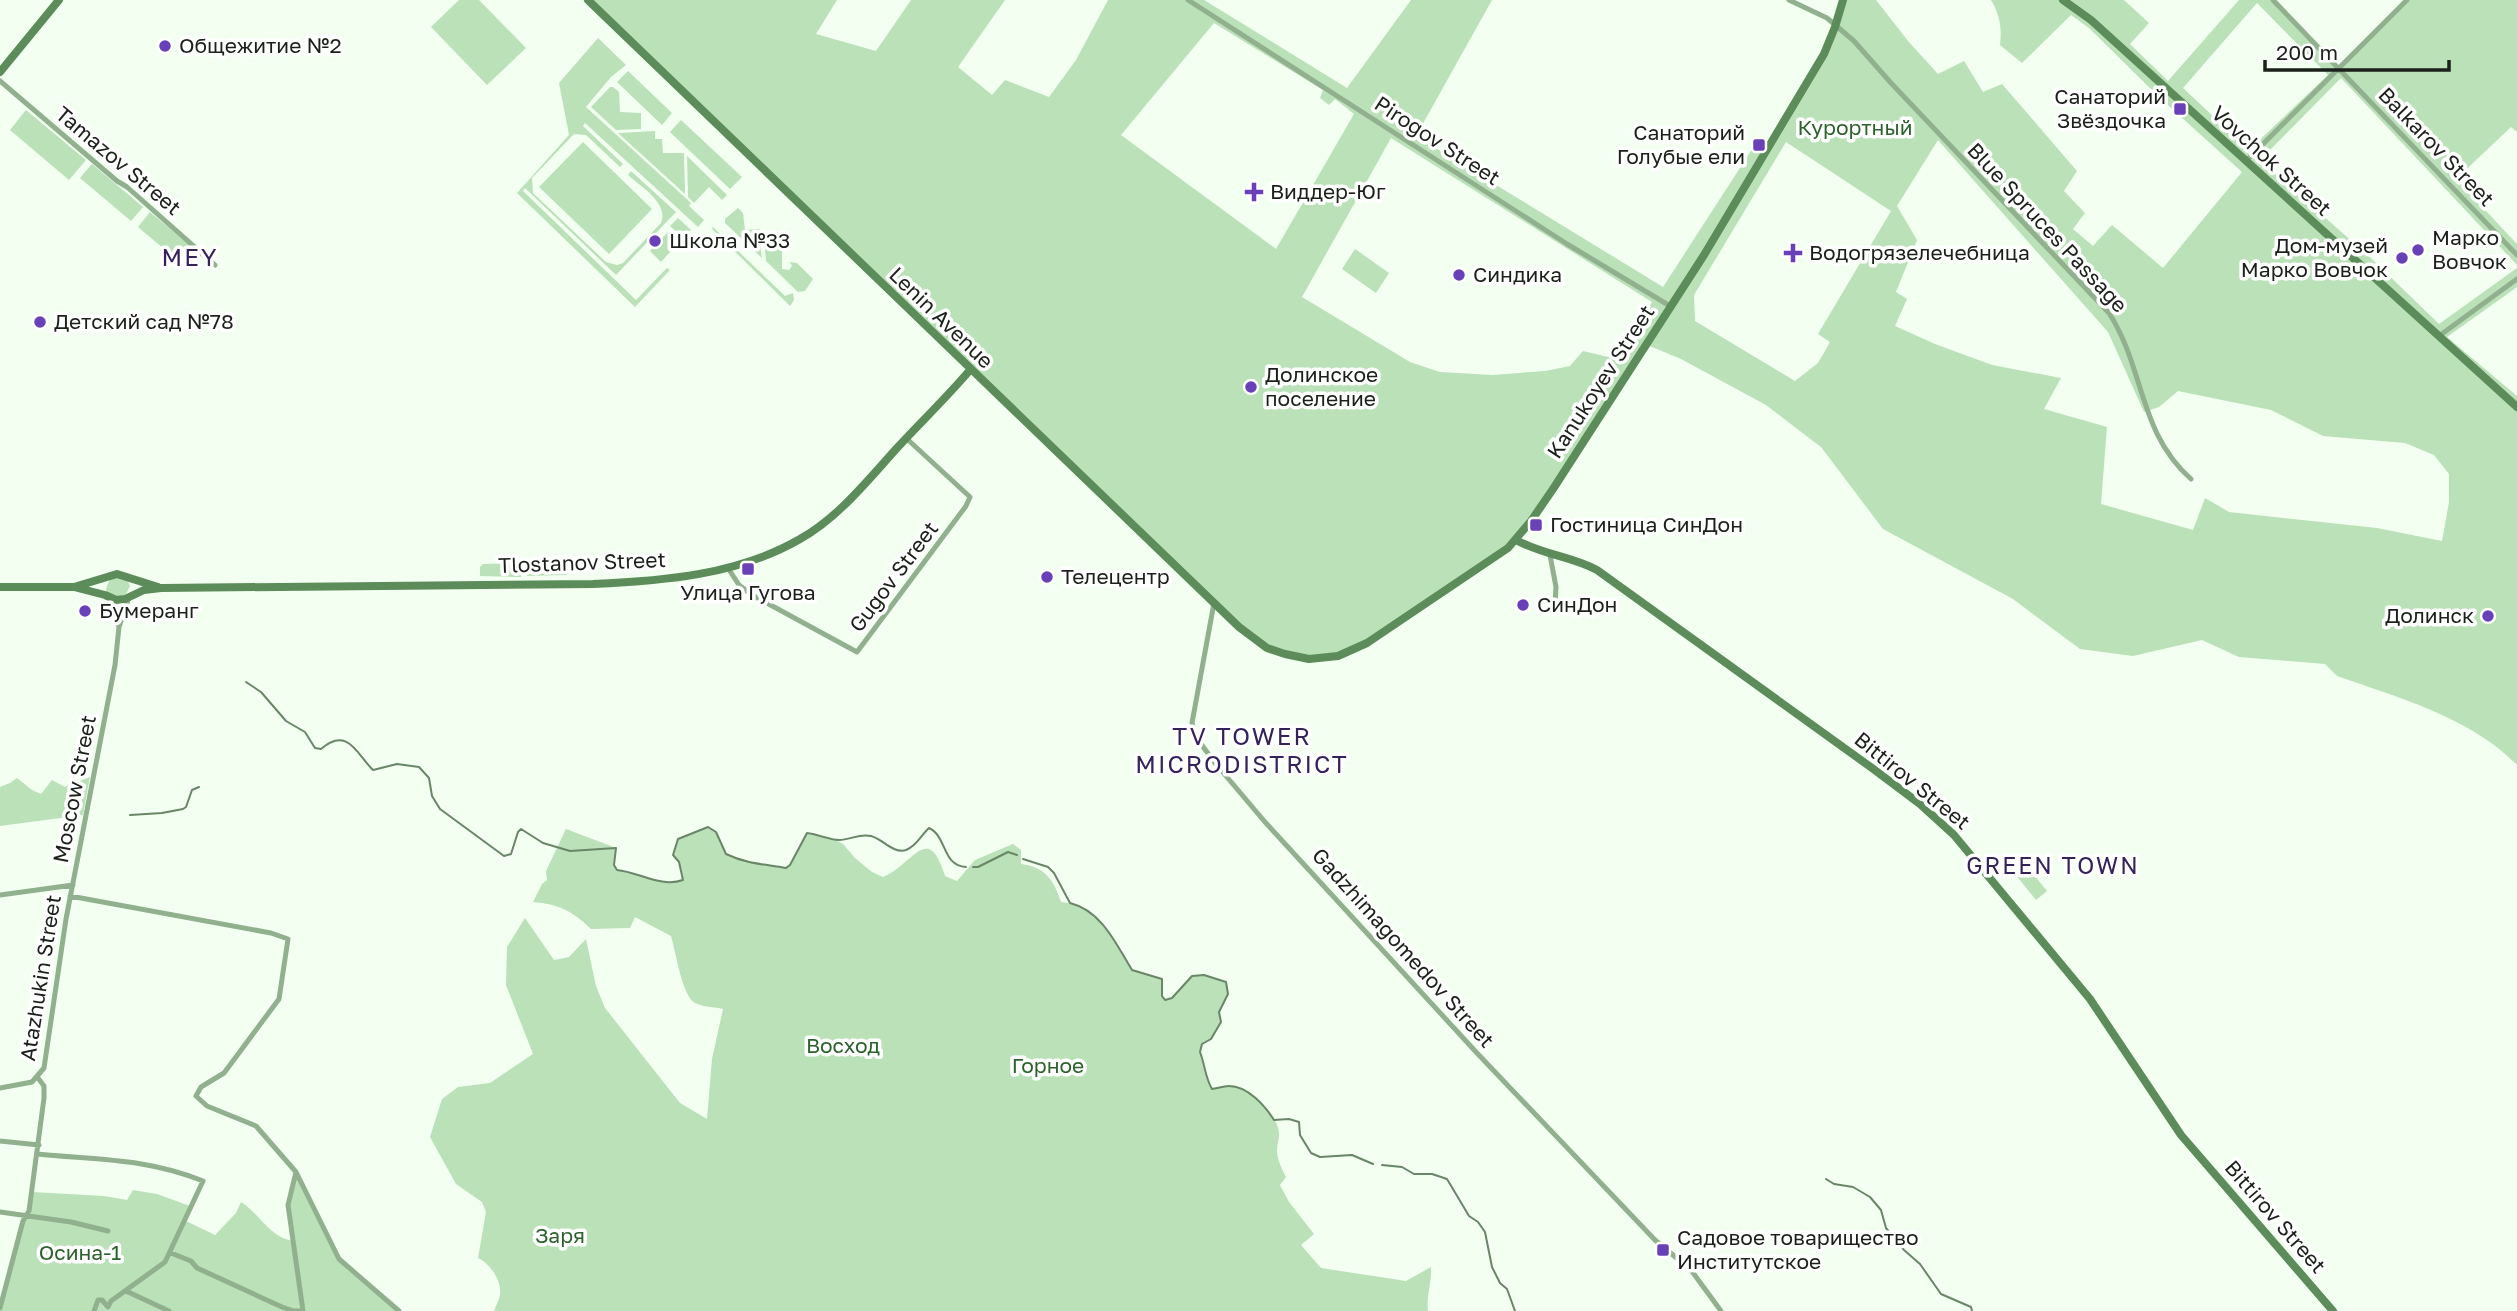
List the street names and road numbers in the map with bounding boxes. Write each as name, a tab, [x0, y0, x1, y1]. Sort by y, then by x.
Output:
street label: Balkarov Street	[2373, 81, 2500, 211]
street label: Pirogov Street	[1370, 90, 1505, 190]
street label: Tamazov Street	[51, 100, 187, 220]
street label: Vovchok Street	[2206, 100, 2337, 221]
street label: Blue Spruces Passage	[1962, 137, 2133, 318]
street label: Lenin Avenue	[884, 261, 999, 373]
street label: Kanukoyev Street	[1541, 300, 1659, 463]
street label: Gugov Street	[843, 516, 943, 637]
street label: Tlostanov Street	[498, 546, 666, 578]
street label: Moscow Street	[47, 713, 101, 865]
street label: Bittirov Street	[1850, 726, 1976, 835]
street label: Gadzhimagomedov Street	[1307, 842, 1500, 1053]
street label: Atazhukin Street	[14, 893, 66, 1063]
street label: Bittirov Street	[2220, 1155, 2332, 1278]

